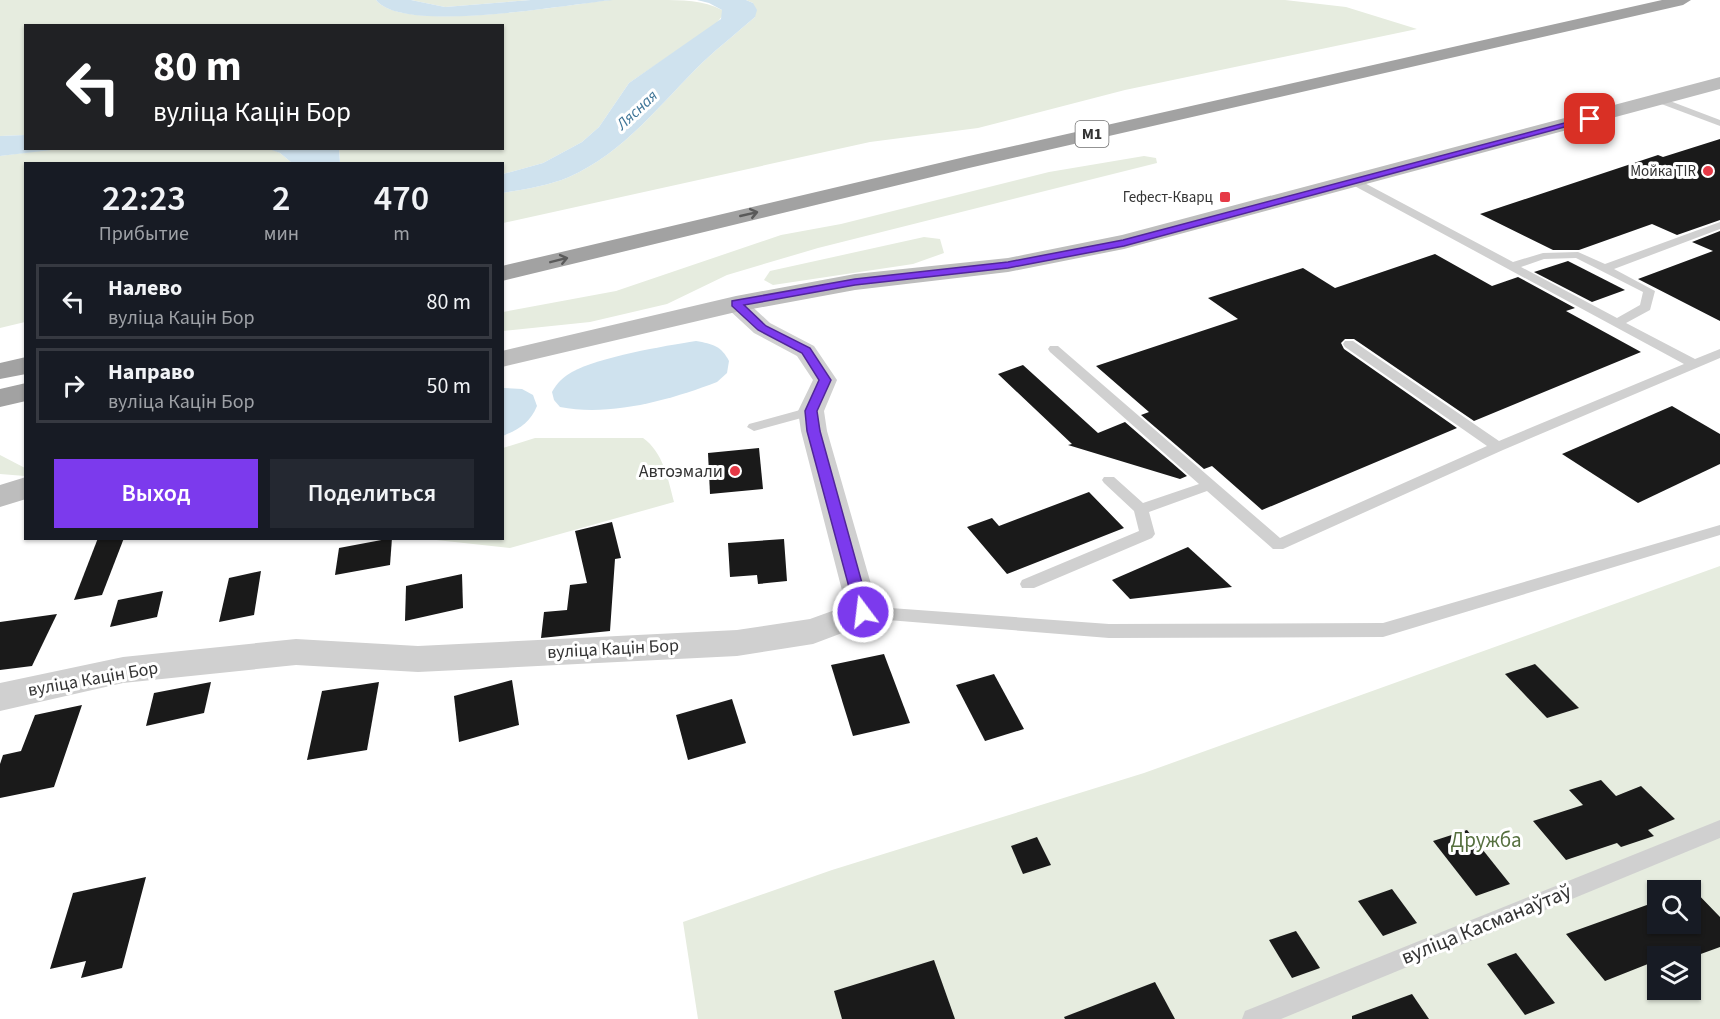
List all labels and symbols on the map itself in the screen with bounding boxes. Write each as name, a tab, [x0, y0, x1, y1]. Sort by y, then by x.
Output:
water label: Лясная	[611, 85, 663, 136]
pin	[1564, 93, 1615, 144]
road number: М1	[1076, 121, 1108, 147]
place label: Мойка TIR	[1630, 161, 1696, 182]
marker: Мойка TIR	[1701, 164, 1715, 178]
place label: Гефест-Кварц	[1123, 187, 1214, 208]
marker: Гефест-Кварц	[1218, 190, 1232, 204]
one-way arrow	[739, 207, 758, 219]
one-way arrow	[549, 254, 568, 266]
place label: Автоэмали	[639, 459, 723, 484]
marker: Автоэмали	[728, 464, 742, 478]
position arrow	[831, 580, 895, 644]
street label: вуліца Кацін Бор	[546, 633, 680, 665]
street label: вуліца Кацін Бор	[26, 655, 160, 703]
park label: Дружба	[1450, 825, 1522, 855]
street label: вуліца Касманаўтаў	[1396, 876, 1576, 972]

